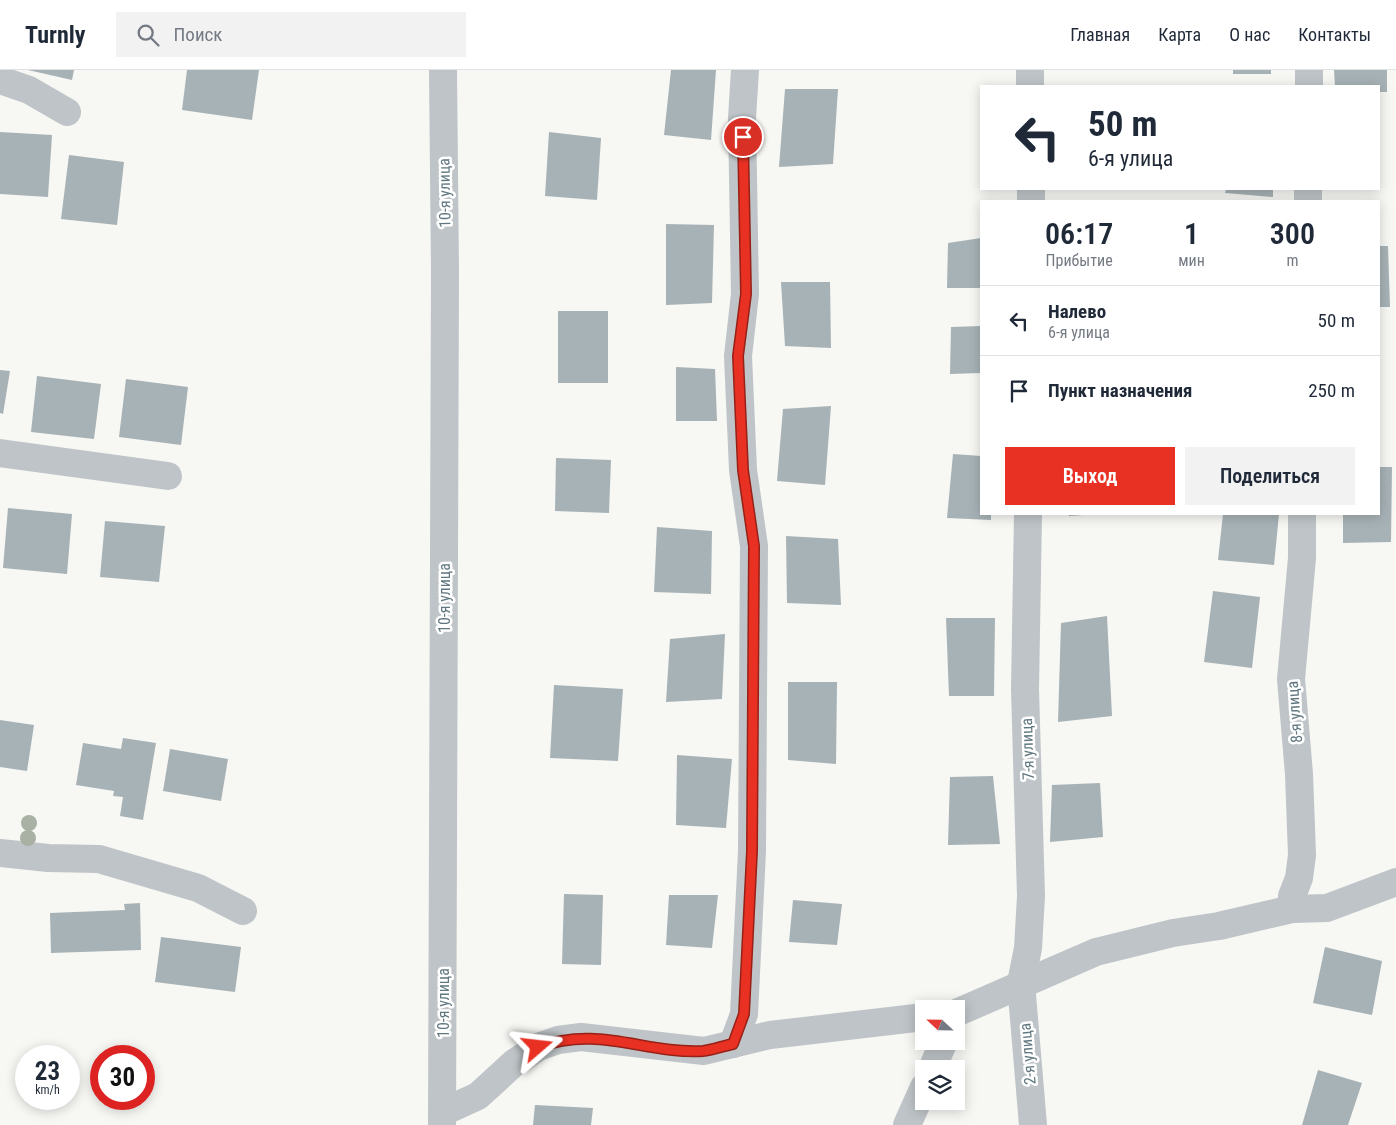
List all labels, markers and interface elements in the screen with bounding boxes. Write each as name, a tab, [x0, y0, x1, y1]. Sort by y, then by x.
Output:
search box	[116, 12, 466, 57]
text: Turnly	[25, 21, 86, 49]
icon: search	[134, 21, 162, 49]
text: Поиск	[174, 23, 222, 46]
text: Главная	[1070, 24, 1130, 45]
text: Карта	[1158, 24, 1201, 45]
text: О нас	[1229, 24, 1270, 45]
text: Контакты	[1298, 24, 1371, 45]
text: 50 m	[1088, 104, 1157, 145]
icon: left	[1005, 105, 1070, 170]
pin	[722, 116, 764, 158]
icon: arrive	[729, 123, 757, 151]
text: 6-я улица	[1088, 146, 1173, 171]
street label: 10-я улица	[434, 158, 455, 228]
text: 06:17	[1045, 216, 1113, 251]
text: 1	[1184, 216, 1199, 251]
text: 300	[1270, 216, 1315, 251]
text: Прибытие	[1046, 251, 1113, 270]
text: мин	[1178, 251, 1205, 270]
text: m	[1286, 251, 1298, 270]
text: Налево	[1048, 300, 1106, 323]
icon: left	[1005, 307, 1033, 335]
text: 50 m	[1318, 309, 1355, 332]
text: 6-я улица	[1048, 323, 1110, 342]
icon: arrive	[1005, 377, 1033, 405]
text: Пункт назначения	[1048, 379, 1192, 402]
text: 250 m	[1308, 379, 1355, 402]
button: Выход	[1005, 447, 1175, 505]
button: Поделиться	[1185, 447, 1355, 505]
street label: 10-я улица	[435, 563, 454, 633]
street label: 8-я улица	[1283, 680, 1306, 744]
street label: 7-я улица	[1017, 718, 1038, 780]
street label: 10-я улица	[434, 968, 453, 1038]
north arrow	[915, 1000, 965, 1050]
map controls	[915, 1000, 965, 1110]
position arrow	[511, 1020, 563, 1072]
street label: 2-я улица	[1015, 1022, 1040, 1086]
speed limit sign: 30	[90, 1045, 155, 1110]
text: 23	[35, 1057, 60, 1086]
button: layers	[915, 1060, 965, 1110]
text: km/h	[35, 1083, 60, 1097]

